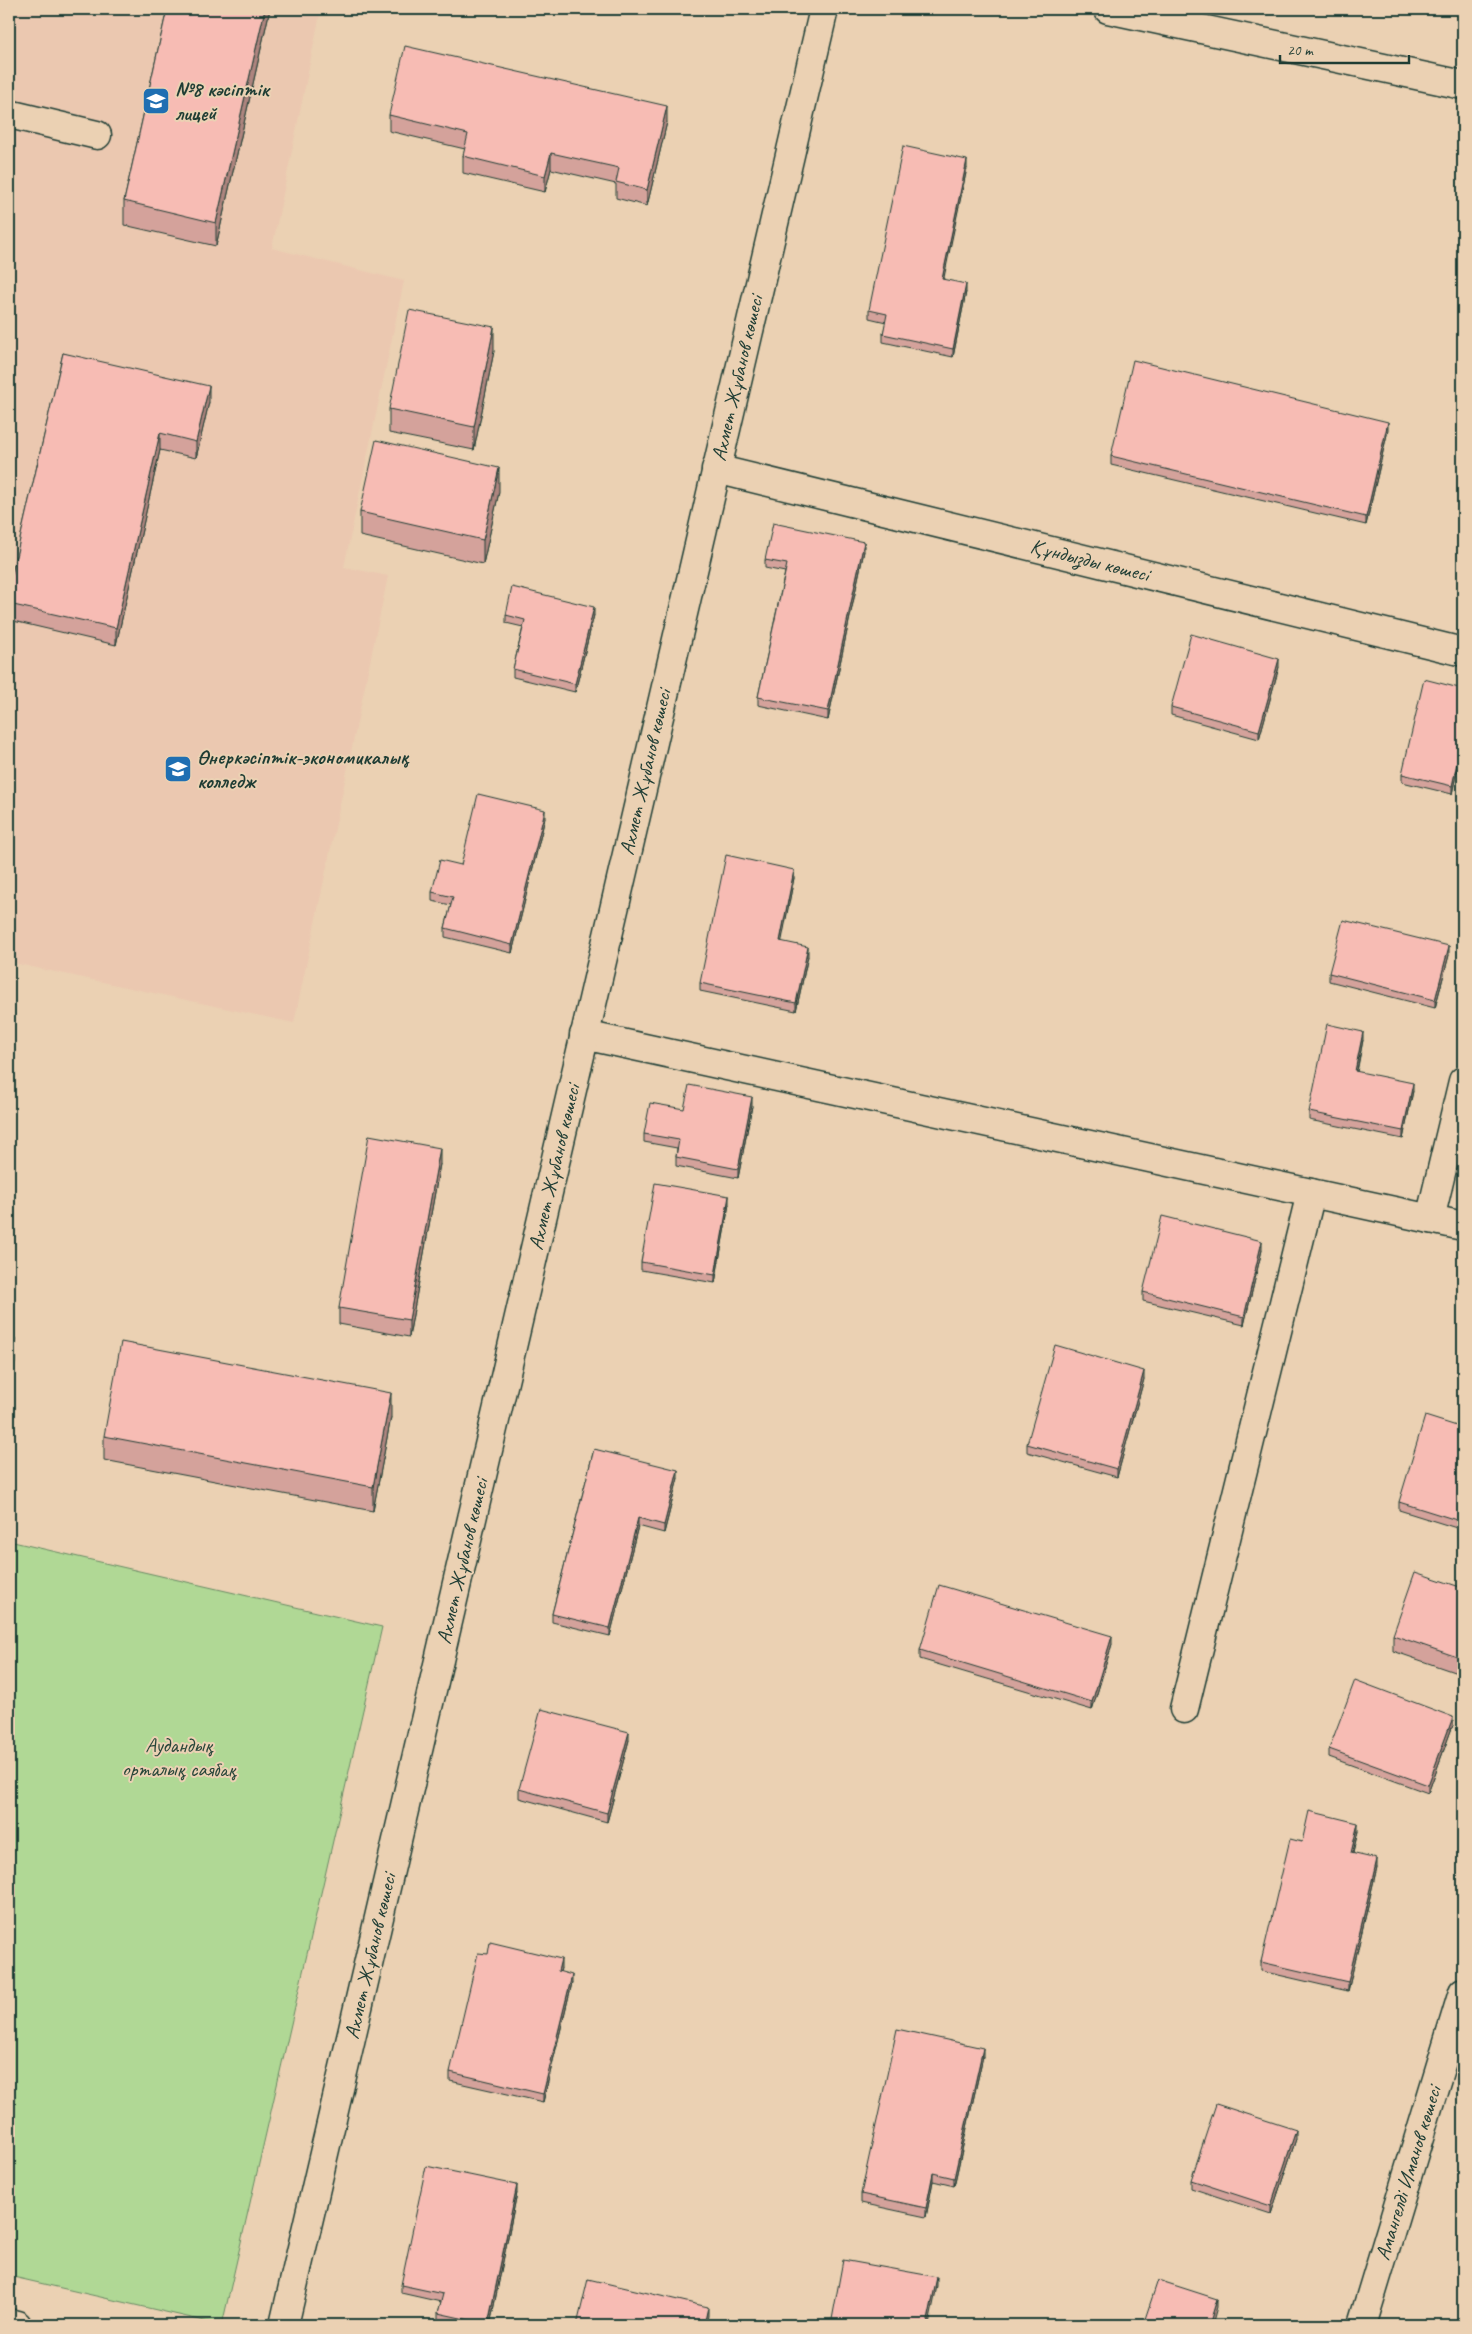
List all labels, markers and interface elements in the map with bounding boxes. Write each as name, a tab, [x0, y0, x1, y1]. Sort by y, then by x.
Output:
scale bar	[1280, 32, 1408, 64]
text: 20 m	[1287, 41, 1314, 60]
place label: №8 кәсіптік лицей	[175, 76, 272, 126]
school or university icon: №8 кәсіптік лицей	[141, 86, 171, 116]
street label: Ахмет Жұбанов көшесі	[705, 290, 769, 463]
street label: Құндызды көшесі	[1028, 533, 1155, 589]
street label: Ахмет Жұбанов көшесі	[613, 684, 677, 857]
place label: Өнеркәсіптік-экономикалық колледж	[197, 744, 410, 794]
school or university icon: Өнеркәсіптік-экономикалық колледж	[163, 754, 193, 784]
street label: Ахмет Жұбанов көшесі	[522, 1079, 586, 1252]
street label: Ахмет Жұбанов көшесі	[430, 1473, 494, 1646]
park label: Аудандық орталық саябақ	[122, 1732, 237, 1782]
street label: Ахмет Жұбанов көшесі	[338, 1868, 402, 2041]
street label: Амангелді Иманов көшесі	[1369, 2080, 1448, 2263]

